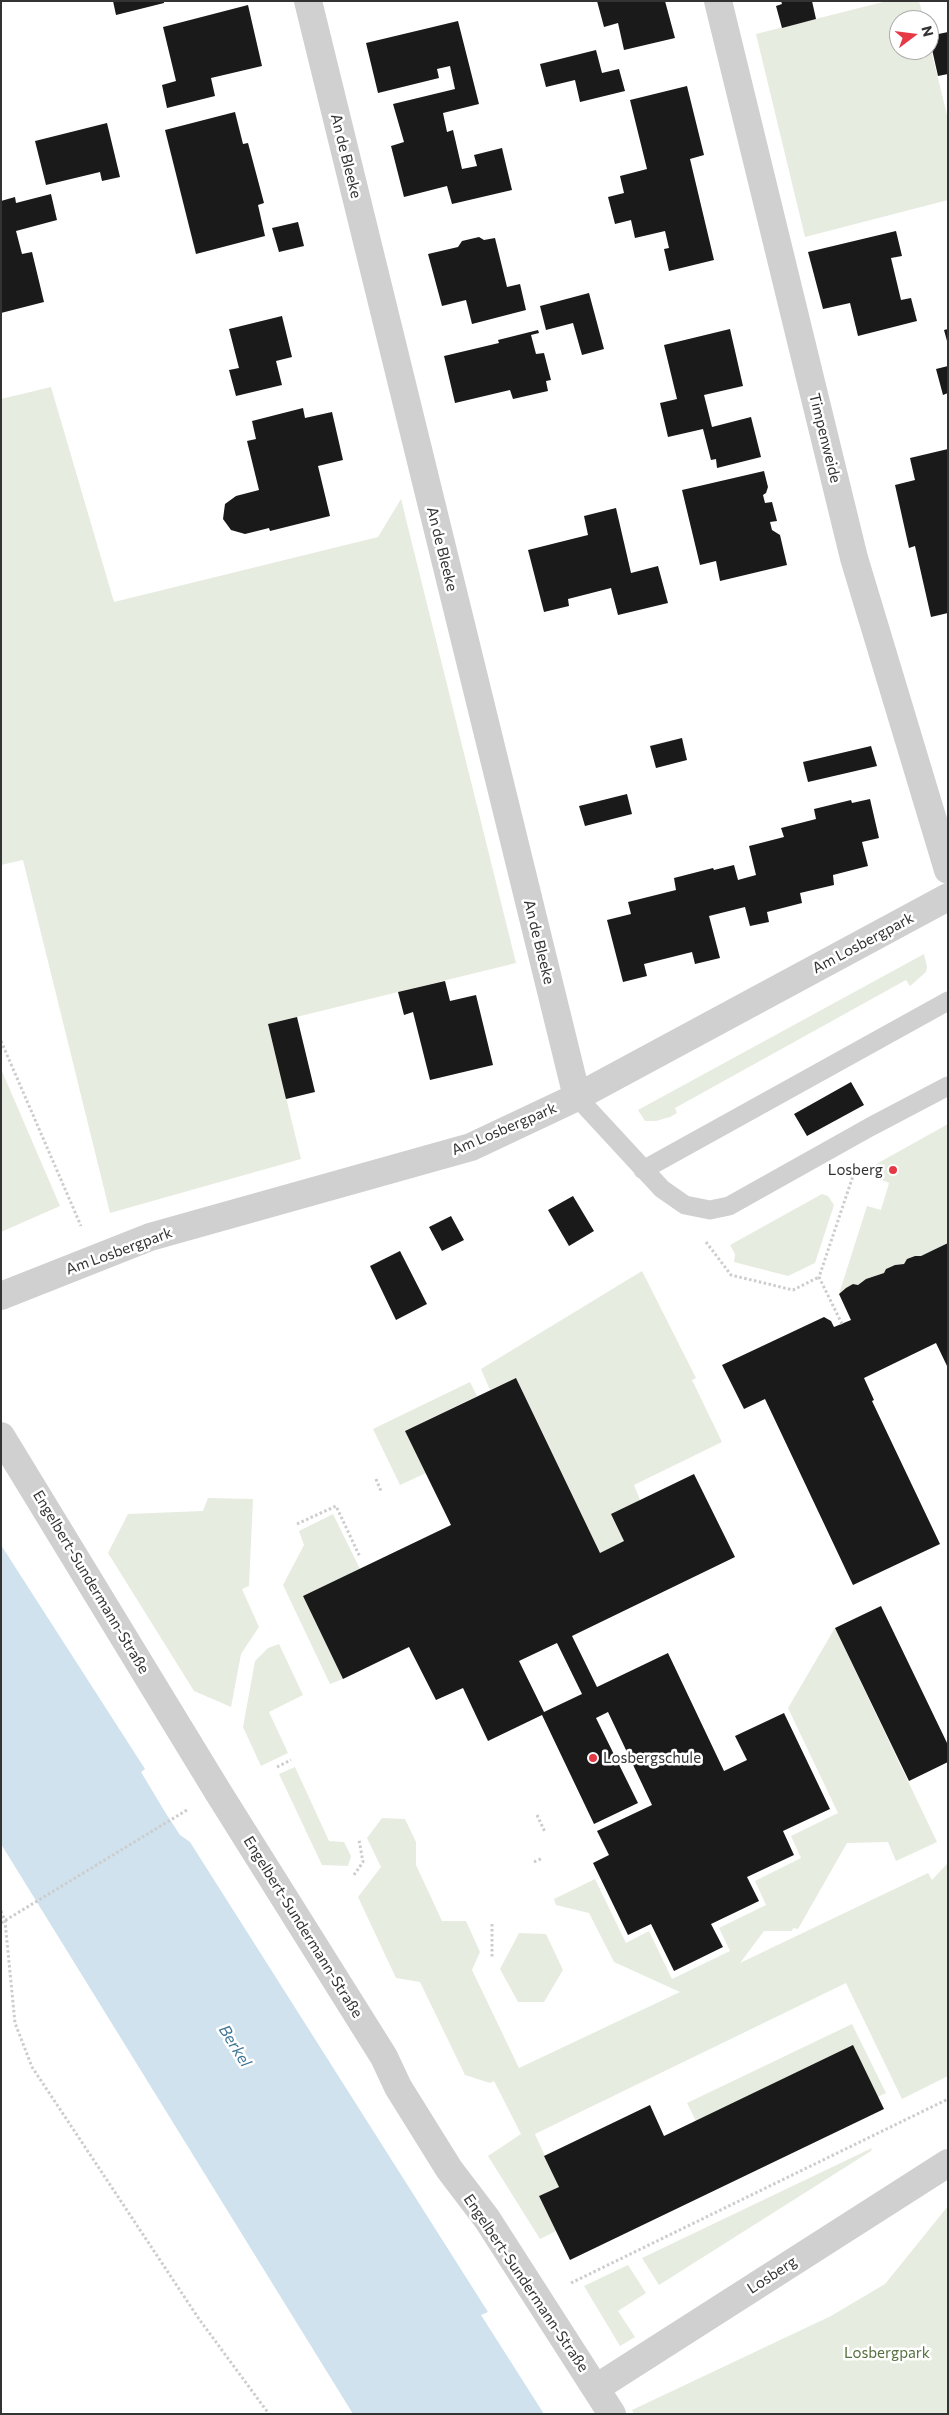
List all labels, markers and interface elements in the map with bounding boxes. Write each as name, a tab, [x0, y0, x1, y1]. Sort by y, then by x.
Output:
north arrow	[889, 10, 939, 60]
text: N	[918, 24, 938, 39]
street label: An de Bleeke	[327, 112, 365, 200]
street label: Timpenweide	[805, 391, 845, 485]
street label: An de Bleeke	[423, 505, 461, 593]
street label: An de Bleeke	[520, 898, 558, 986]
street label: Am Losbergpark	[809, 909, 917, 977]
street label: Am Losbergpark	[449, 1099, 559, 1159]
place label: Losberg	[828, 1161, 883, 1179]
marker: Losberg	[887, 1164, 899, 1176]
street label: Am Losbergpark	[63, 1223, 175, 1279]
street label: Engelbert-Sundermann-Straße	[29, 1487, 153, 1677]
place label: Losbergschule	[603, 1749, 701, 1767]
marker: Losbergschule	[587, 1752, 599, 1764]
street label: Engelbert-Sundermann-Straße	[240, 1833, 366, 2021]
water label: Berkel	[215, 2021, 255, 2071]
street label: Engelbert-Sundermann-Straße	[460, 2191, 592, 2375]
street label: Losberg	[744, 2252, 800, 2298]
park label: Losbergpark	[844, 2344, 930, 2362]

